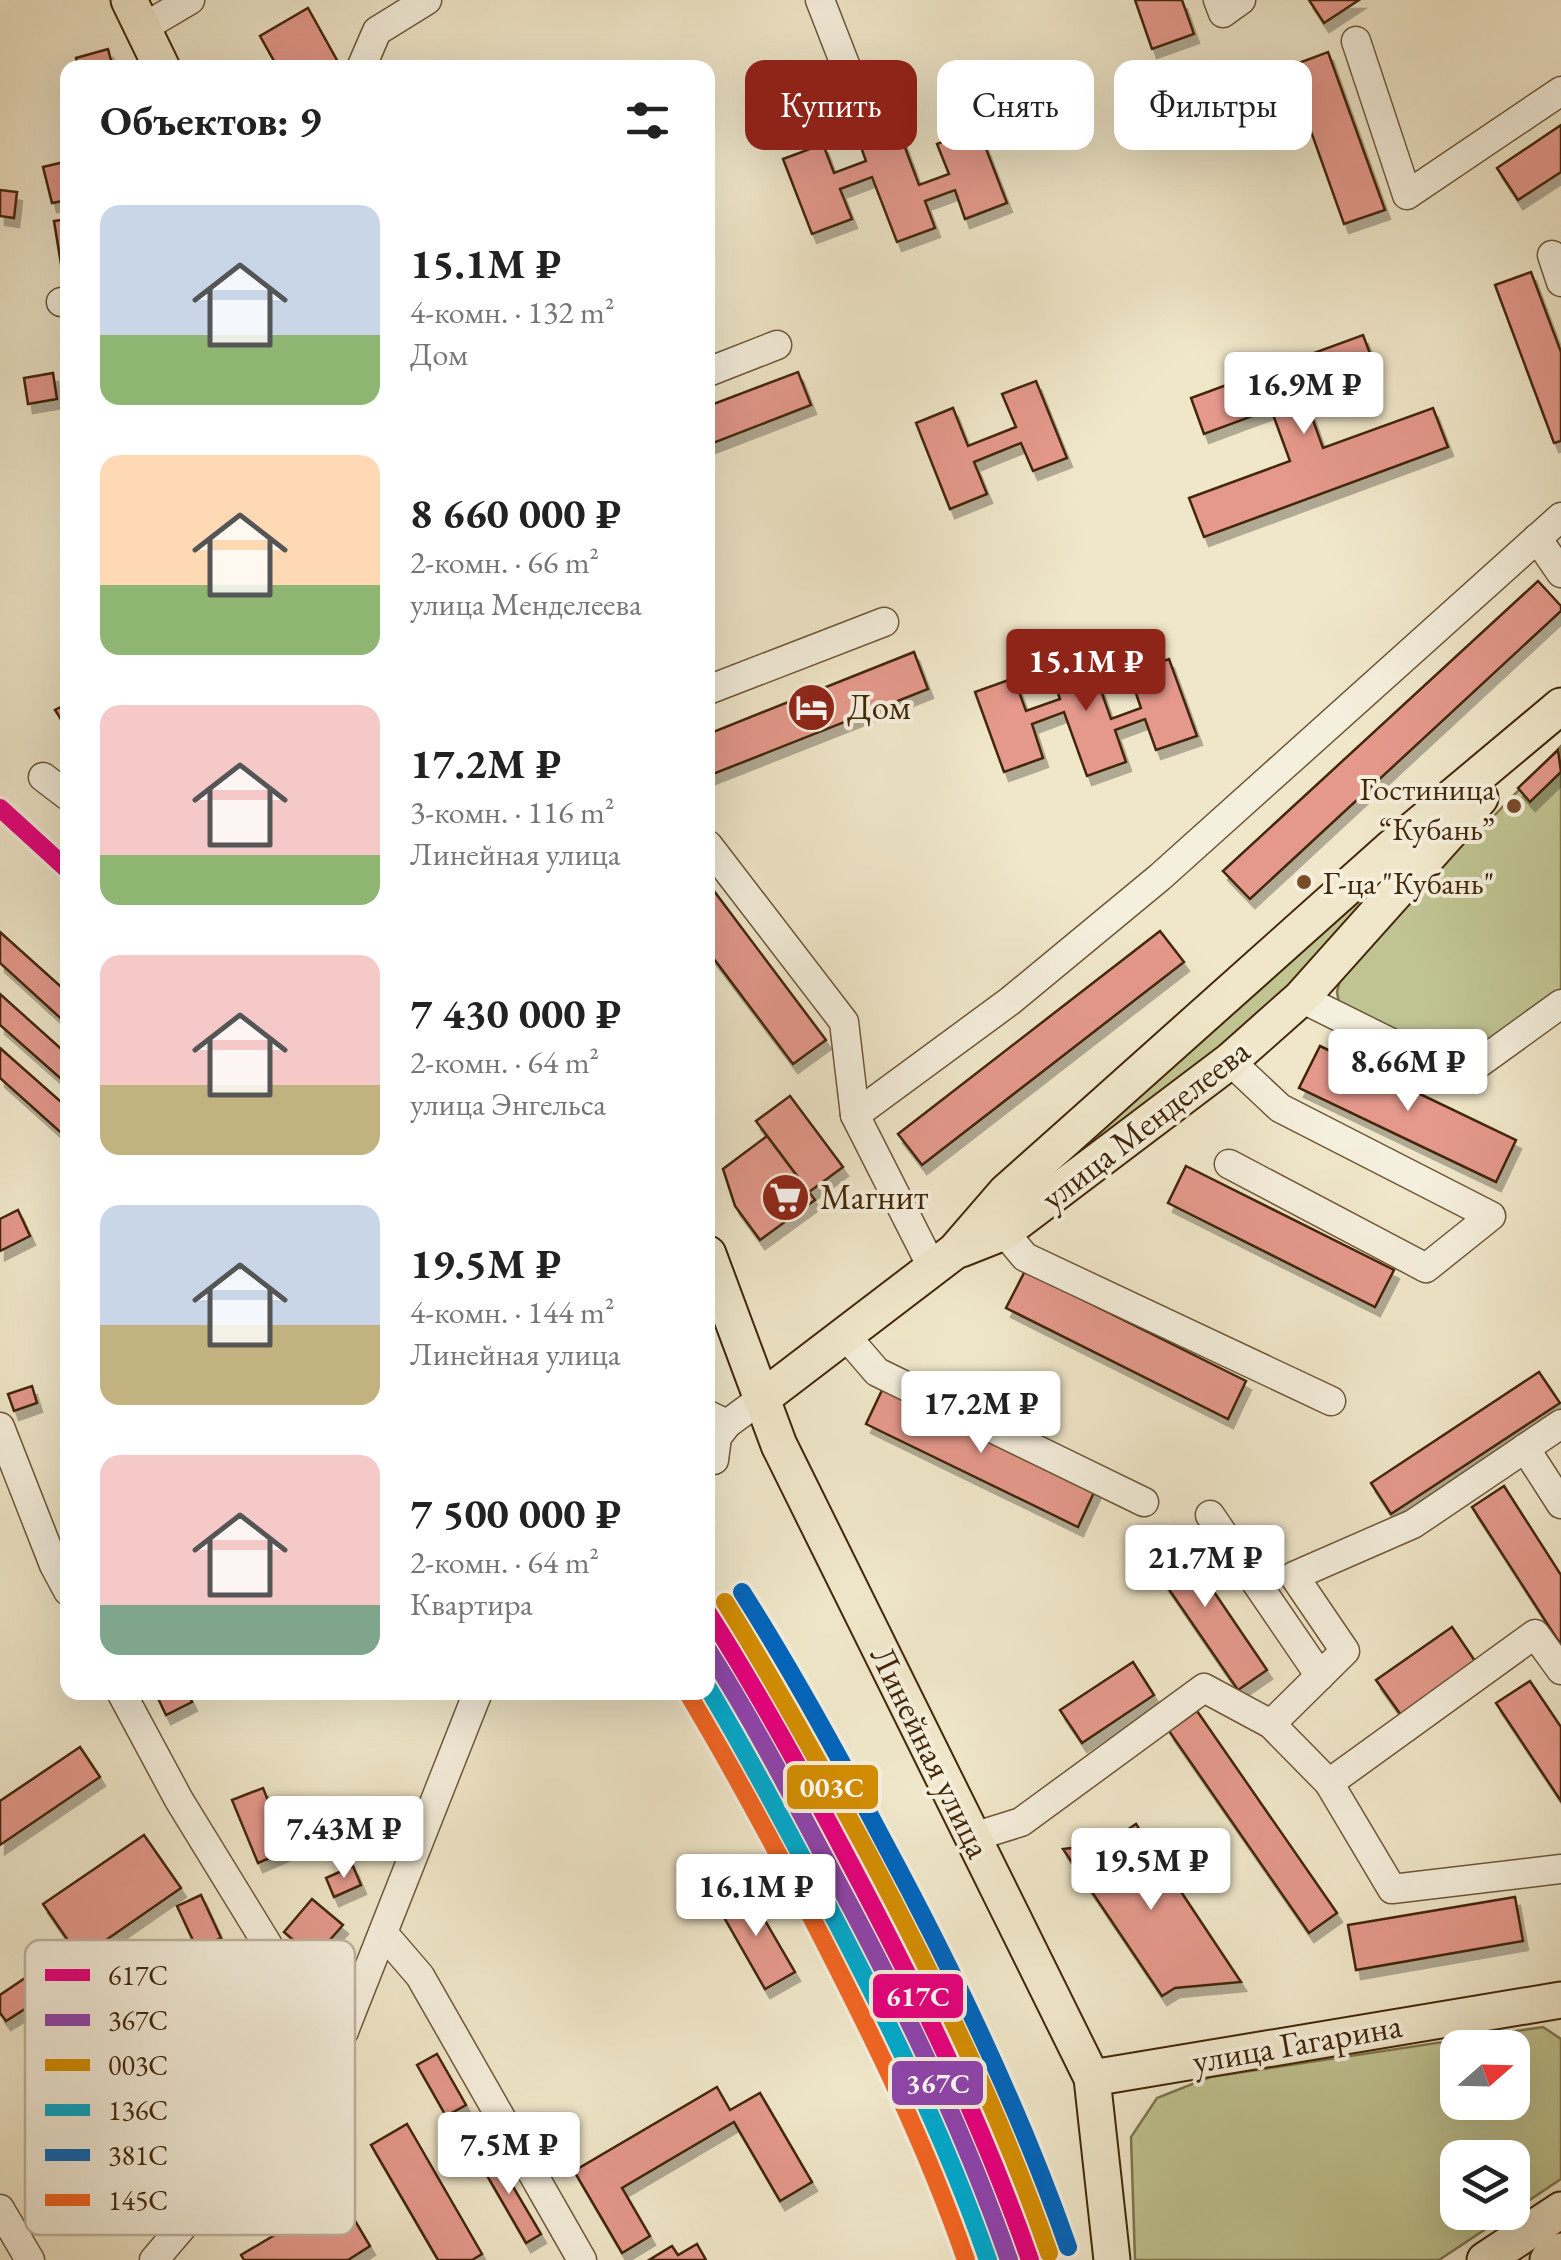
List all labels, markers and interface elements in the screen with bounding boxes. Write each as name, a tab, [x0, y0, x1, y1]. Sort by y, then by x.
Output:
chip: Купить	[745, 60, 917, 150]
chip: Снять	[937, 60, 1094, 150]
chip: Фильтры	[1114, 60, 1312, 150]
text: Объектов: 9	[100, 93, 321, 148]
icon: filters	[620, 93, 675, 148]
text: 15.1M ₽	[410, 236, 561, 291]
icon: home	[180, 245, 300, 365]
text: 4-комн. · 132 m²	[410, 291, 615, 333]
text: Дом	[410, 333, 468, 375]
pin: 16.9M ₽	[1212, 352, 1396, 437]
text: 16.9M ₽	[1246, 363, 1362, 405]
text: 8 660 000 ₽	[410, 486, 621, 541]
icon: home	[180, 495, 300, 615]
text: 2-комн. · 66 m²	[410, 541, 599, 583]
text: улица Менделеева	[410, 583, 642, 625]
pin: 15.1M ₽	[994, 629, 1178, 714]
text: 15.1M ₽	[1028, 640, 1144, 682]
hotel icon: Дом	[786, 681, 838, 733]
place label: Дом	[847, 684, 911, 729]
text: 17.2M ₽	[410, 736, 561, 791]
icon: home	[180, 745, 300, 865]
place label: Гостиница “Кубань”	[1360, 768, 1495, 850]
text: 3-комн. · 116 m²	[410, 791, 615, 833]
marker: Гостиница “Кубань”	[1504, 796, 1524, 816]
text: Линейная улица	[410, 833, 621, 875]
place label: Г-ца "Кубань"	[1323, 862, 1494, 904]
marker: Г-ца "Кубань"	[1294, 872, 1314, 892]
text: 7 430 000 ₽	[410, 986, 621, 1041]
icon: home	[180, 995, 300, 1115]
street label: улица Менделеева	[1031, 1028, 1259, 1220]
pin: 8.66M ₽	[1316, 1029, 1500, 1114]
text: 8.66M ₽	[1350, 1040, 1466, 1082]
text: 2-комн. · 64 m²	[410, 1041, 599, 1083]
text: улица Энгельса	[410, 1083, 606, 1125]
supermarket icon: Магнит	[759, 1171, 811, 1223]
place label: Магнит	[820, 1174, 928, 1219]
text: 19.5M ₽	[410, 1236, 561, 1291]
icon: home	[180, 1245, 300, 1365]
text: 4-комн. · 144 m²	[410, 1291, 615, 1333]
text: Линейная улица	[410, 1333, 621, 1375]
pin: 17.2M ₽	[889, 1371, 1073, 1456]
text: 17.2M ₽	[923, 1382, 1039, 1424]
text: 7 500 000 ₽	[410, 1486, 621, 1541]
icon: home	[180, 1495, 300, 1615]
pin: 21.7M ₽	[1113, 1525, 1297, 1610]
text: 21.7M ₽	[1147, 1536, 1263, 1578]
text: 2-комн. · 64 m²	[410, 1541, 599, 1583]
text: Квартира	[410, 1583, 533, 1625]
street label: Линейная улица	[860, 1638, 1002, 1866]
line badge: 003С	[785, 1763, 880, 1811]
text: 003С	[800, 1769, 864, 1805]
pin: 7.43M ₽	[252, 1796, 436, 1881]
text: 7.43M ₽	[286, 1807, 402, 1849]
pin: 19.5M ₽	[1059, 1828, 1243, 1913]
text: 19.5M ₽	[1093, 1839, 1209, 1881]
pin: 16.1M ₽	[664, 1854, 848, 1939]
text: 16.1M ₽	[698, 1865, 814, 1907]
legend	[25, 1940, 355, 2235]
text: 617C	[108, 1957, 168, 1993]
line badge: 617C	[871, 1972, 965, 2020]
text: 617C	[886, 1978, 950, 2014]
text: 367С	[108, 2002, 168, 2038]
street label: улица Гагарина	[1189, 2002, 1405, 2084]
north arrow	[1440, 2030, 1530, 2120]
map controls	[1440, 2030, 1530, 2230]
text: 003С	[108, 2047, 168, 2083]
line badge: 367С	[890, 2059, 985, 2107]
text: 367С	[906, 2065, 970, 2101]
text: 136С	[108, 2092, 168, 2128]
pin: 7.5M ₽	[428, 2112, 590, 2197]
text: 7.5M ₽	[460, 2123, 558, 2165]
text: 381С	[108, 2137, 168, 2173]
button: layers	[1440, 2140, 1530, 2230]
text: 145С	[108, 2182, 168, 2218]

